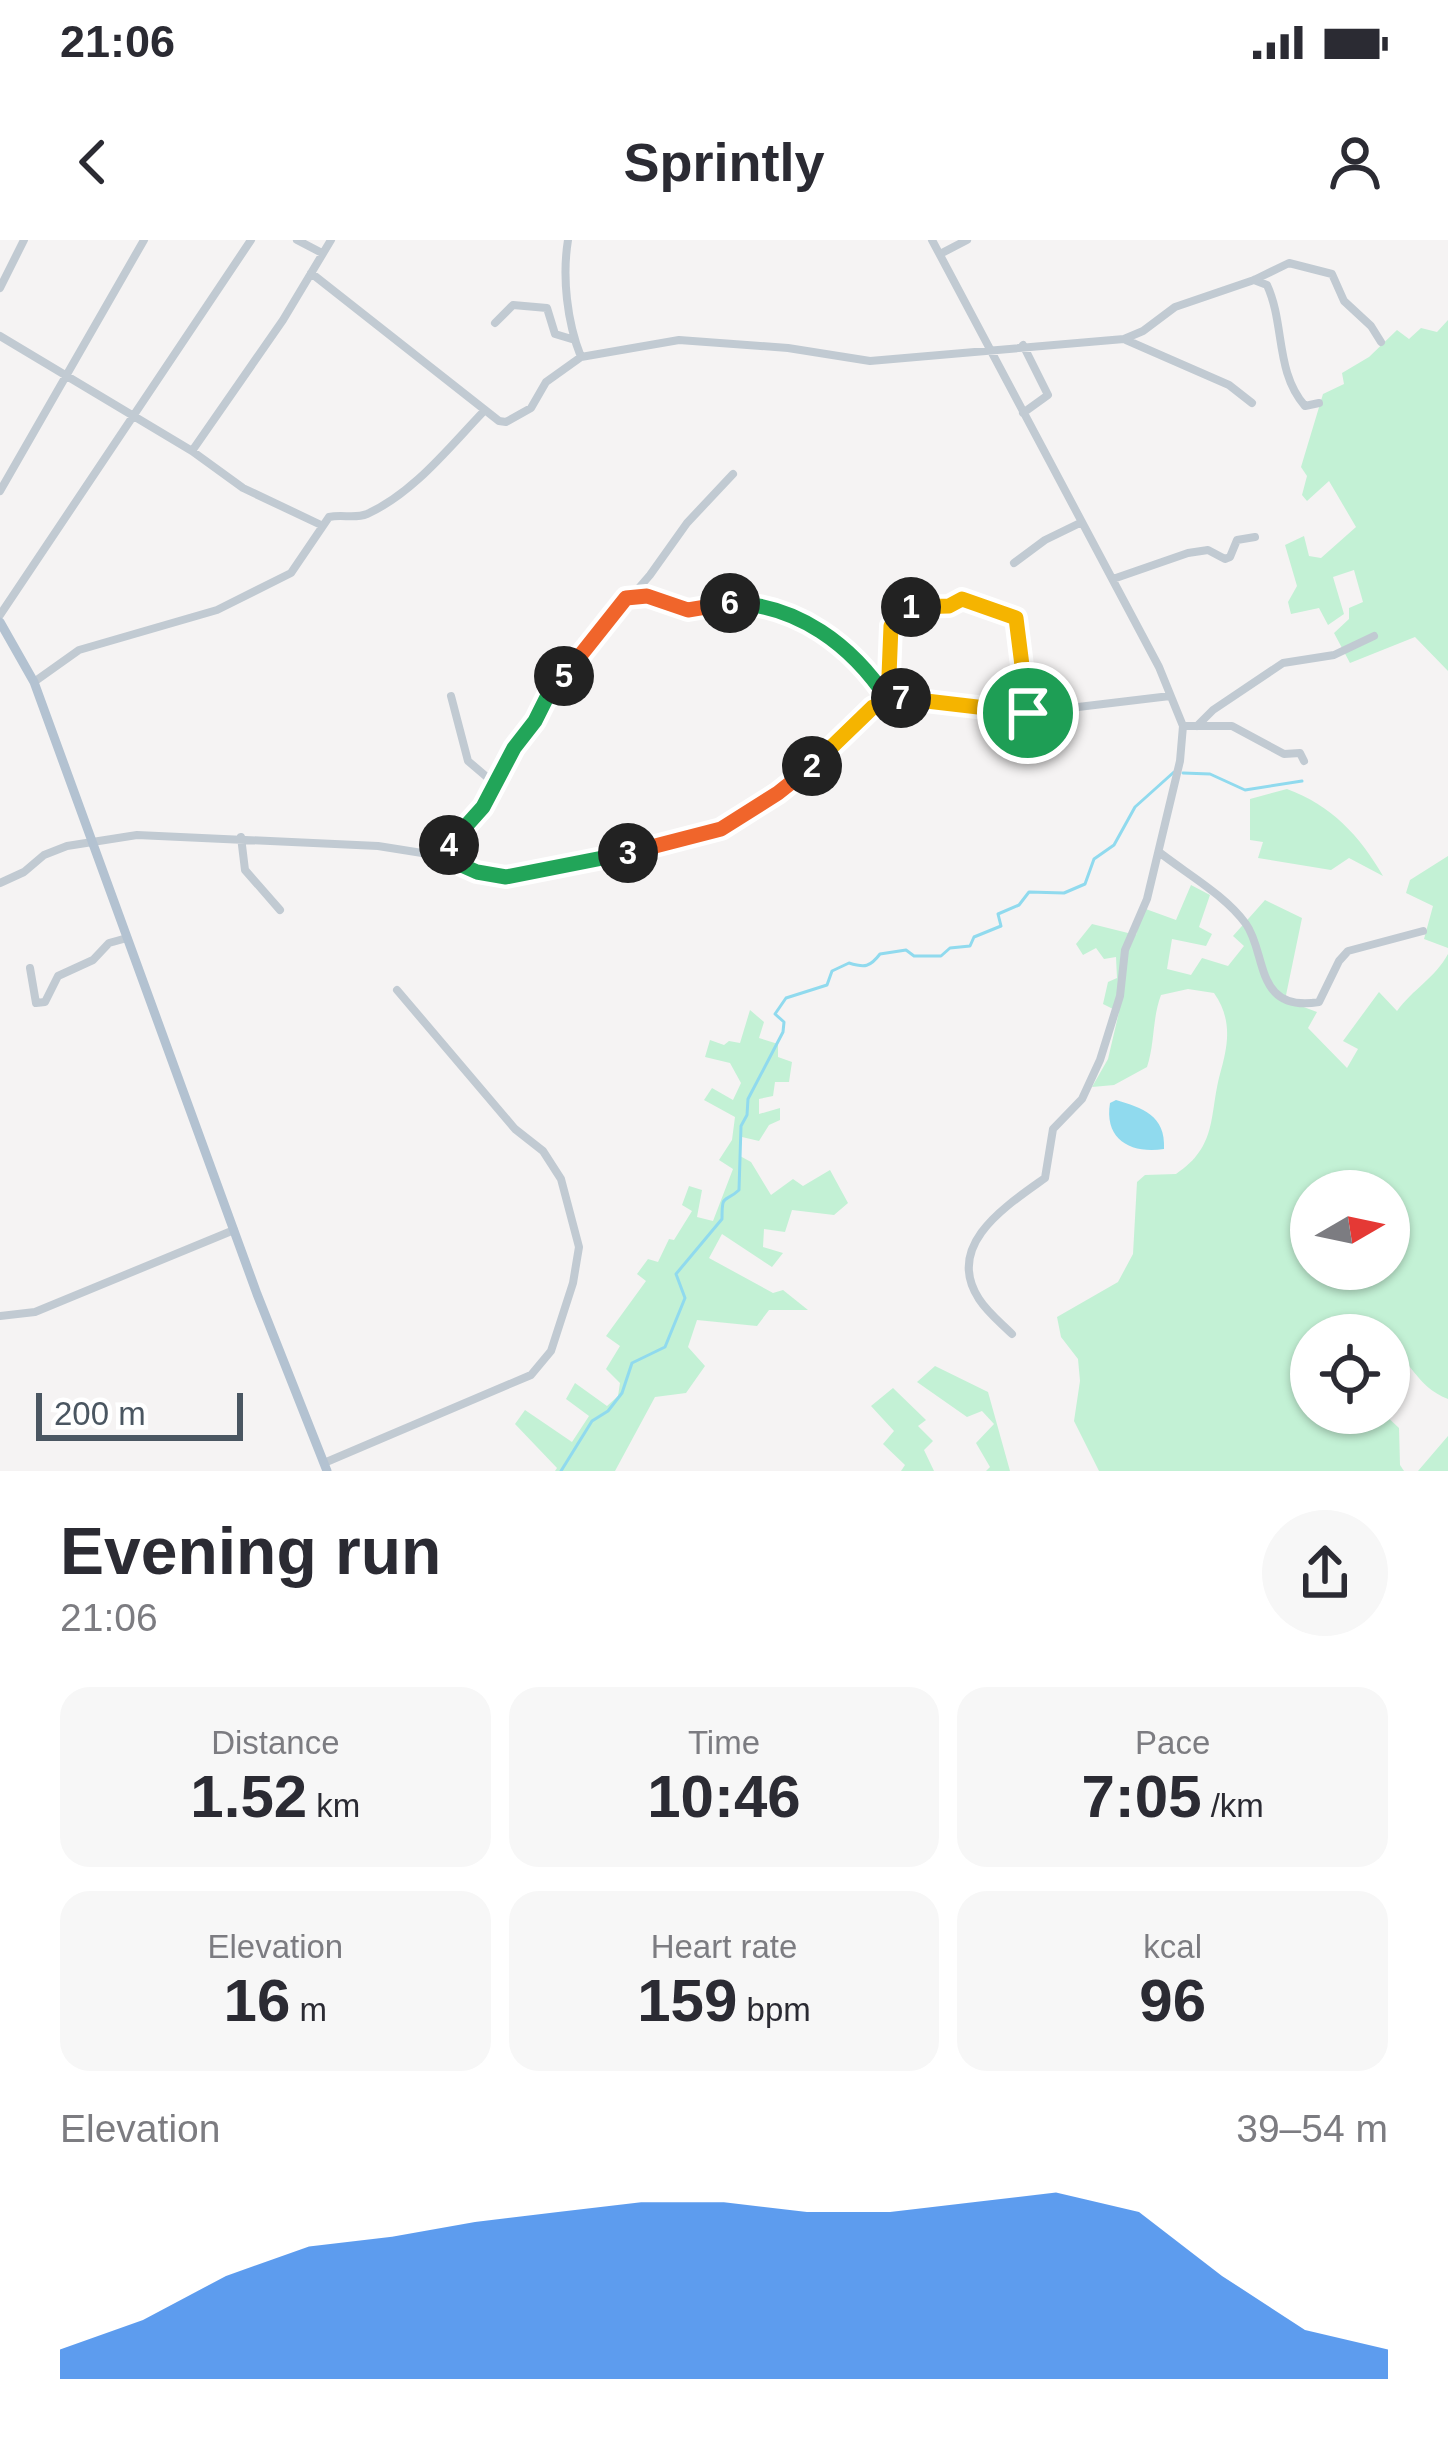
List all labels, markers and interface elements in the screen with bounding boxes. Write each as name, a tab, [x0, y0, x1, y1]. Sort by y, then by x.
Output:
text: 21:06	[60, 16, 175, 67]
icon: back	[60, 129, 126, 195]
icon: person	[1322, 129, 1388, 195]
text: Sprintly	[623, 132, 825, 192]
pin: 6	[700, 573, 760, 633]
pin: 1	[881, 577, 941, 637]
text: 6	[721, 584, 739, 621]
text: 1	[902, 588, 920, 625]
pin: 5	[534, 646, 594, 706]
text: 5	[555, 657, 573, 694]
pin	[977, 662, 1079, 764]
pin: 7	[871, 668, 931, 728]
text: 7	[892, 679, 910, 716]
icon: arrive	[995, 680, 1061, 746]
pin: 2	[782, 736, 842, 796]
text: 2	[803, 747, 821, 784]
pin: 4	[419, 815, 479, 875]
pin: 3	[598, 823, 658, 883]
text: 4	[440, 826, 458, 863]
text: 3	[619, 834, 637, 871]
north arrow	[1290, 1170, 1410, 1290]
map controls	[1290, 1170, 1410, 1434]
button: locate	[1290, 1314, 1410, 1434]
scale bar	[36, 1387, 243, 1440]
text: 200 m	[54, 1395, 146, 1432]
button: share	[1262, 1510, 1388, 1636]
text: Evening run	[60, 1514, 441, 1588]
text: 21:06	[60, 1596, 158, 1639]
text: Distance	[211, 1724, 340, 1761]
text: Time	[688, 1724, 760, 1761]
text: Pace	[1135, 1724, 1210, 1761]
text: 1.52	[190, 1763, 307, 1830]
text: 10:46	[647, 1763, 801, 1830]
text: 7:05	[1081, 1763, 1202, 1830]
text: km	[307, 1787, 360, 1824]
text: /km	[1202, 1787, 1264, 1824]
text: Elevation	[207, 1928, 343, 1965]
text: Heart rate	[651, 1928, 797, 1965]
text: kcal	[1143, 1928, 1202, 1965]
text: 16	[224, 1967, 290, 2034]
text: 159	[637, 1967, 737, 2034]
text: 96	[1139, 1967, 1206, 2034]
text: m	[290, 1991, 327, 2028]
text: bpm	[737, 1991, 811, 2028]
text: Elevation	[60, 2107, 220, 2150]
text: 39–54 m	[1236, 2107, 1388, 2150]

